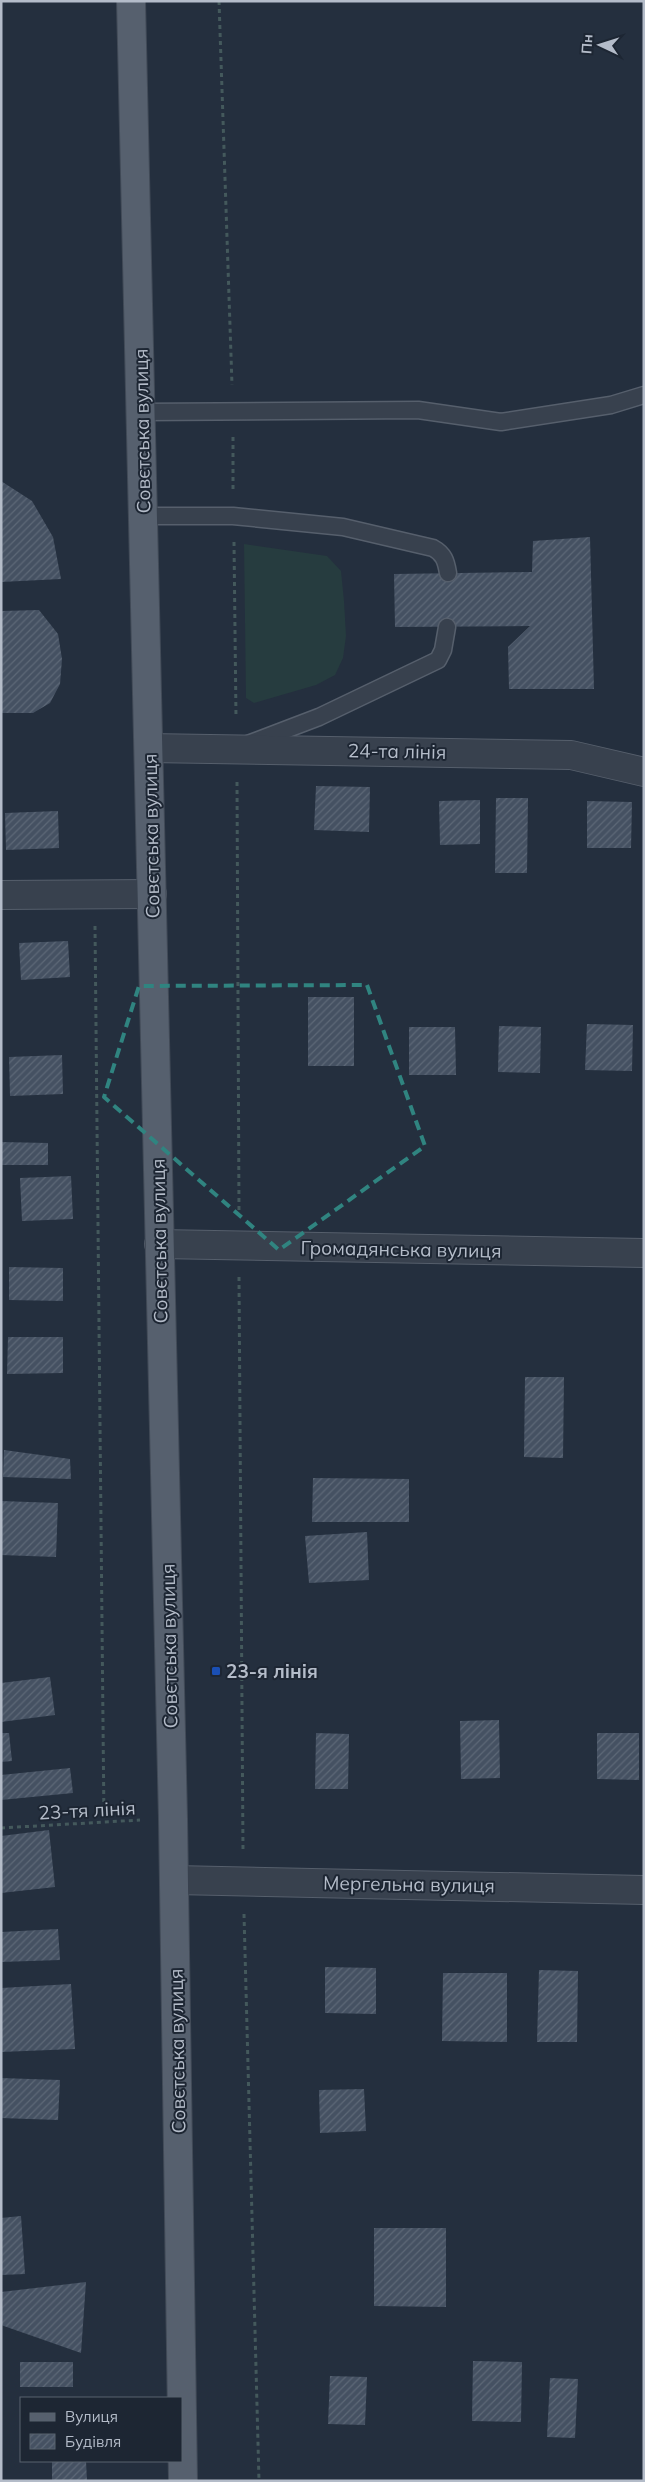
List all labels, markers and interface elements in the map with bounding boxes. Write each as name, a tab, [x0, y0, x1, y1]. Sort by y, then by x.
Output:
north arrow	[575, 20, 625, 70]
text: Пн	[577, 34, 597, 54]
street label: Совєтська вулиця	[129, 348, 155, 514]
street label: 24-та лінія	[348, 738, 446, 764]
street label: Совєтська вулиця	[138, 753, 164, 919]
street label: Совєтська вулиця	[146, 1158, 172, 1324]
street label: Громадянська вулиця	[300, 1235, 502, 1263]
street label: Совєтська вулиця	[156, 1563, 182, 1729]
place label: 23-я лінія	[226, 1659, 318, 1683]
marker: 23-я лінія	[210, 1665, 222, 1677]
street label: 23-тя лінія	[38, 1795, 136, 1825]
street label: Мергельна вулиця	[323, 1871, 495, 1897]
street label: Совєтська вулиця	[164, 1968, 190, 2134]
legend	[20, 2397, 182, 2462]
text: Вулиця	[65, 2407, 118, 2426]
text: Будівля	[65, 2432, 121, 2451]

